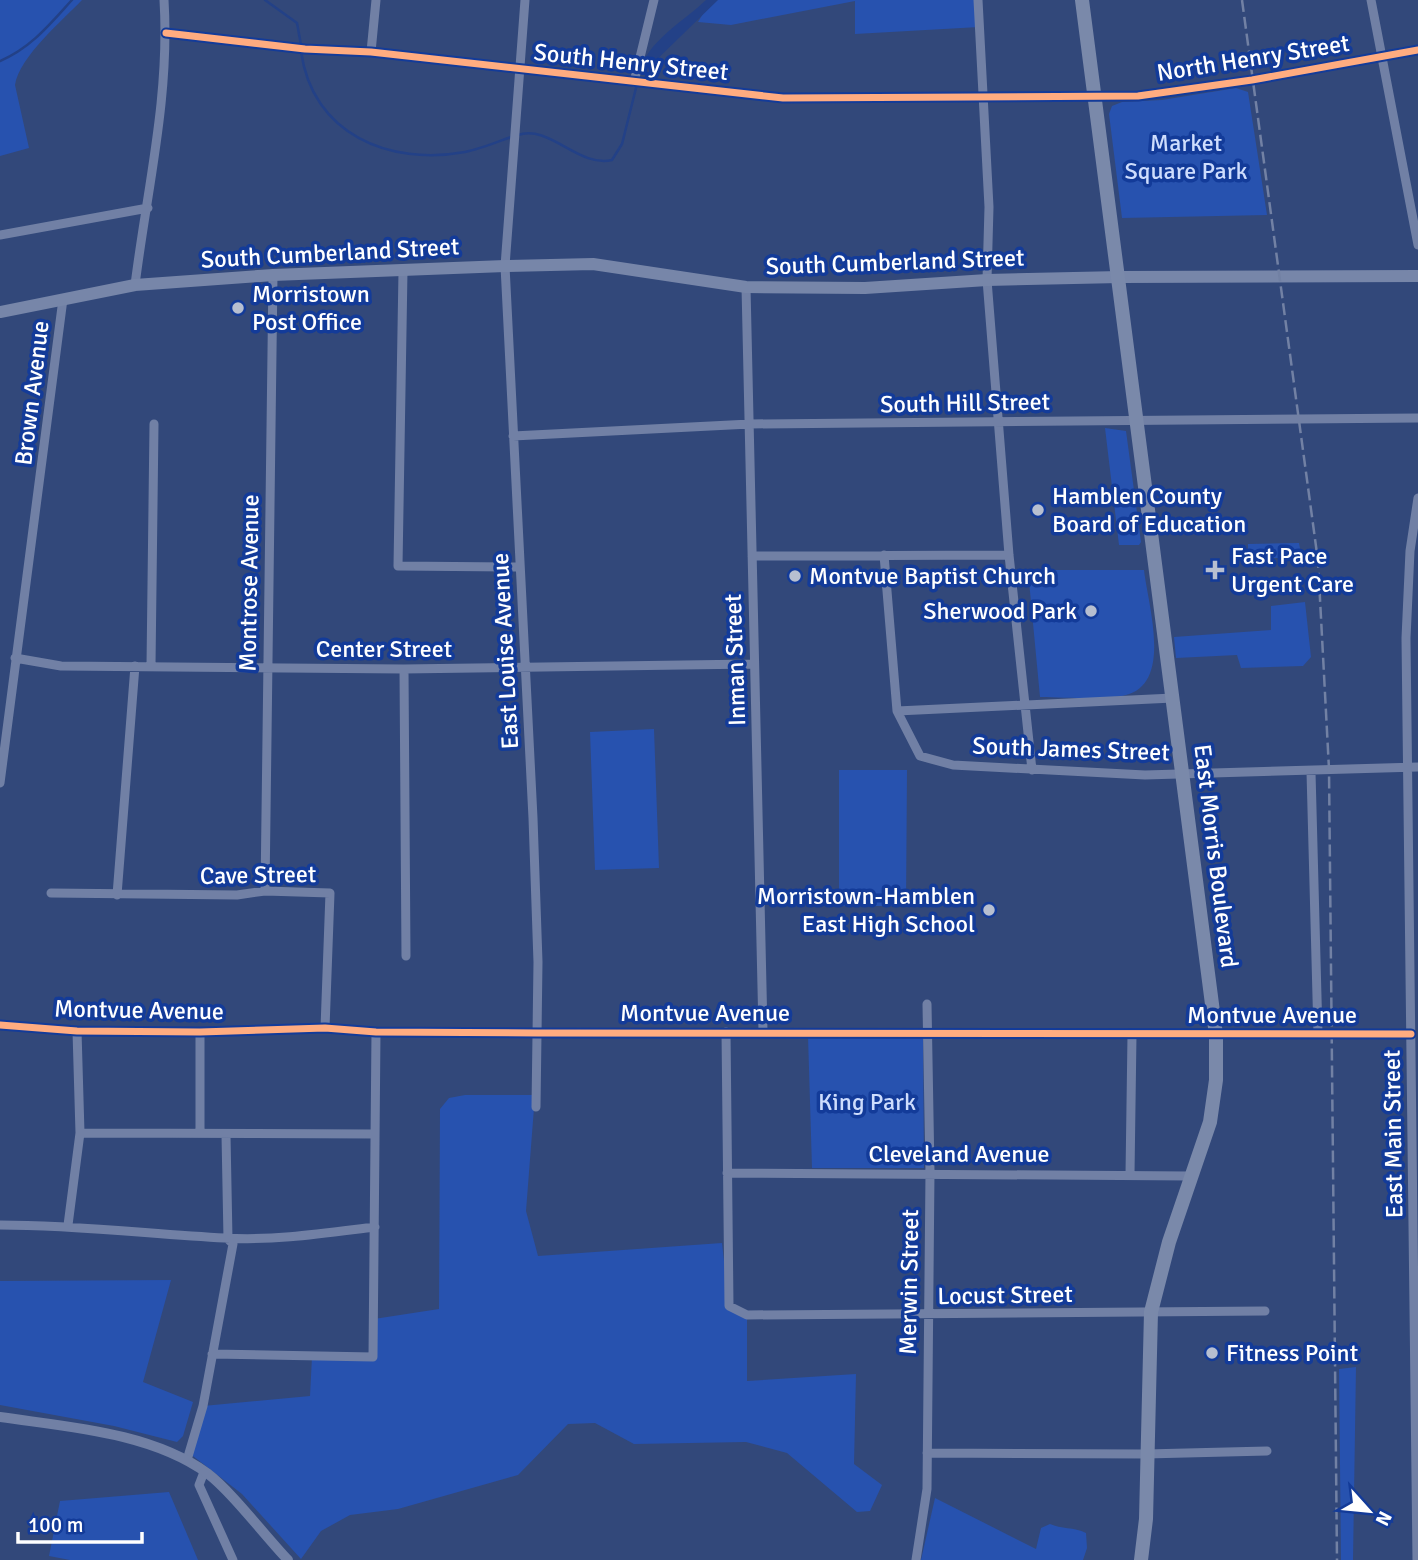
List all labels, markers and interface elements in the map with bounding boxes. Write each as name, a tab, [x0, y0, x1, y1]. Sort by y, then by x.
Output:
street label: North Henry Street	[1155, 28, 1351, 88]
street label: South Henry Street	[532, 37, 730, 87]
park label: Market Square Park	[1124, 128, 1248, 186]
street label: South Cumberland Street	[200, 231, 460, 275]
street label: South Cumberland Street	[765, 242, 1025, 282]
place label: Morristown Post Office	[252, 279, 370, 337]
marker: Morristown Post Office	[230, 300, 246, 316]
street label: Brown Avenue	[8, 319, 56, 467]
street label: South Hill Street	[880, 387, 1050, 419]
place label: Hamblen County Board of Education	[1052, 481, 1246, 539]
street label: Montrose Avenue	[232, 494, 266, 672]
marker: Hamblen County Board of Education	[1030, 502, 1046, 518]
place label: Fast Pace Urgent Care	[1231, 541, 1354, 599]
street label: East Louise Avenue	[485, 552, 525, 750]
marker: Fast Pace Urgent Care	[1205, 560, 1225, 580]
place label: Montvue Baptist Church	[809, 561, 1056, 591]
marker: Montvue Baptist Church	[787, 568, 803, 584]
street label: Inman Street	[718, 593, 752, 727]
place label: Sherwood Park	[923, 596, 1077, 626]
marker: Sherwood Park	[1083, 603, 1099, 619]
street label: Center Street	[316, 634, 452, 664]
street label: South James Street	[972, 731, 1170, 767]
street label: East Morris Boulevard	[1187, 742, 1245, 970]
street label: Cave Street	[199, 859, 317, 891]
place label: Morristown-Hamblen East High School	[757, 881, 975, 939]
marker: Morristown-Hamblen East High School	[981, 902, 997, 918]
street label: Montvue Avenue	[54, 994, 224, 1026]
street label: Montvue Avenue	[620, 998, 790, 1028]
street label: Montvue Avenue	[1187, 1000, 1357, 1030]
street label: East Main Street	[1377, 1049, 1409, 1219]
park label: King Park	[818, 1087, 916, 1117]
street label: Cleveland Avenue	[868, 1139, 1050, 1169]
street label: Merwin Street	[893, 1209, 925, 1355]
street label: Locust Street	[937, 1279, 1073, 1311]
place label: Fitness Point	[1226, 1338, 1358, 1368]
marker: Fitness Point	[1204, 1345, 1220, 1361]
north arrow	[1334, 1476, 1404, 1546]
scale bar	[18, 1500, 142, 1544]
text: N	[1370, 1507, 1397, 1530]
text: 100 m	[28, 1512, 83, 1538]

